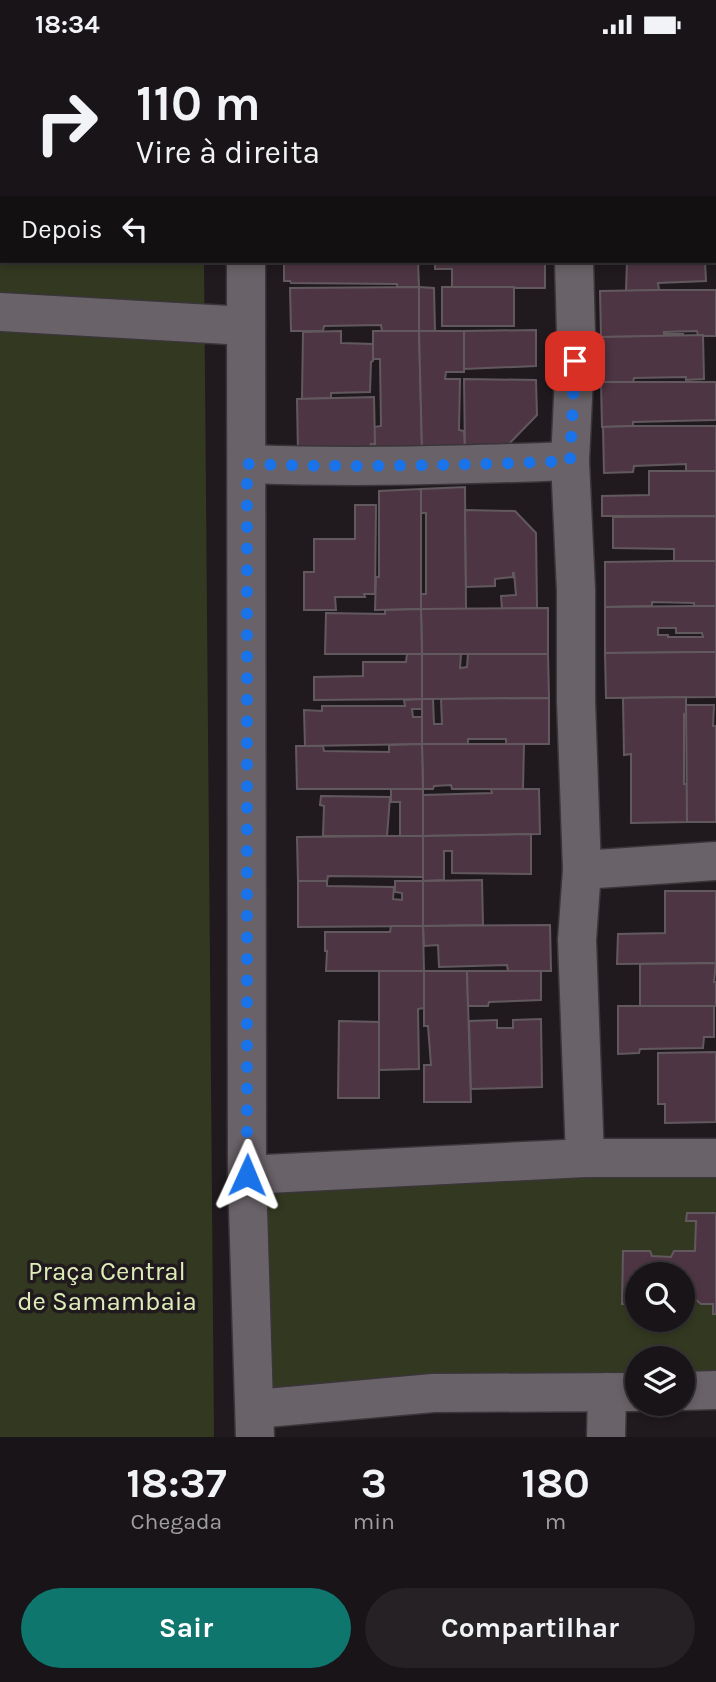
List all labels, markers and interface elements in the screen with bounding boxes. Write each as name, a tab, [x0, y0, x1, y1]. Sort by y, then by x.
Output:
text: 18:34	[35, 9, 100, 40]
text: 110 m	[136, 75, 261, 132]
icon: right	[21, 77, 112, 168]
text: Vire à direita	[136, 134, 320, 171]
icon: left	[116, 210, 154, 248]
text: Depois	[21, 214, 102, 245]
pin	[545, 331, 605, 391]
icon: arrive	[556, 342, 594, 380]
position arrow	[210, 1138, 284, 1212]
park label: Praça Central de Samambaia	[17, 1256, 197, 1317]
map controls	[625, 1262, 695, 1416]
button: search	[625, 1262, 695, 1332]
button: layers	[625, 1346, 695, 1416]
text: 18:37	[126, 1458, 227, 1508]
text: 3	[361, 1458, 387, 1508]
text: 180	[521, 1458, 590, 1508]
text: Chegada	[131, 1508, 222, 1535]
text: min	[353, 1508, 395, 1535]
text: m	[545, 1508, 566, 1535]
button: Sair	[21, 1588, 351, 1668]
button: Compartilhar	[365, 1588, 695, 1668]

